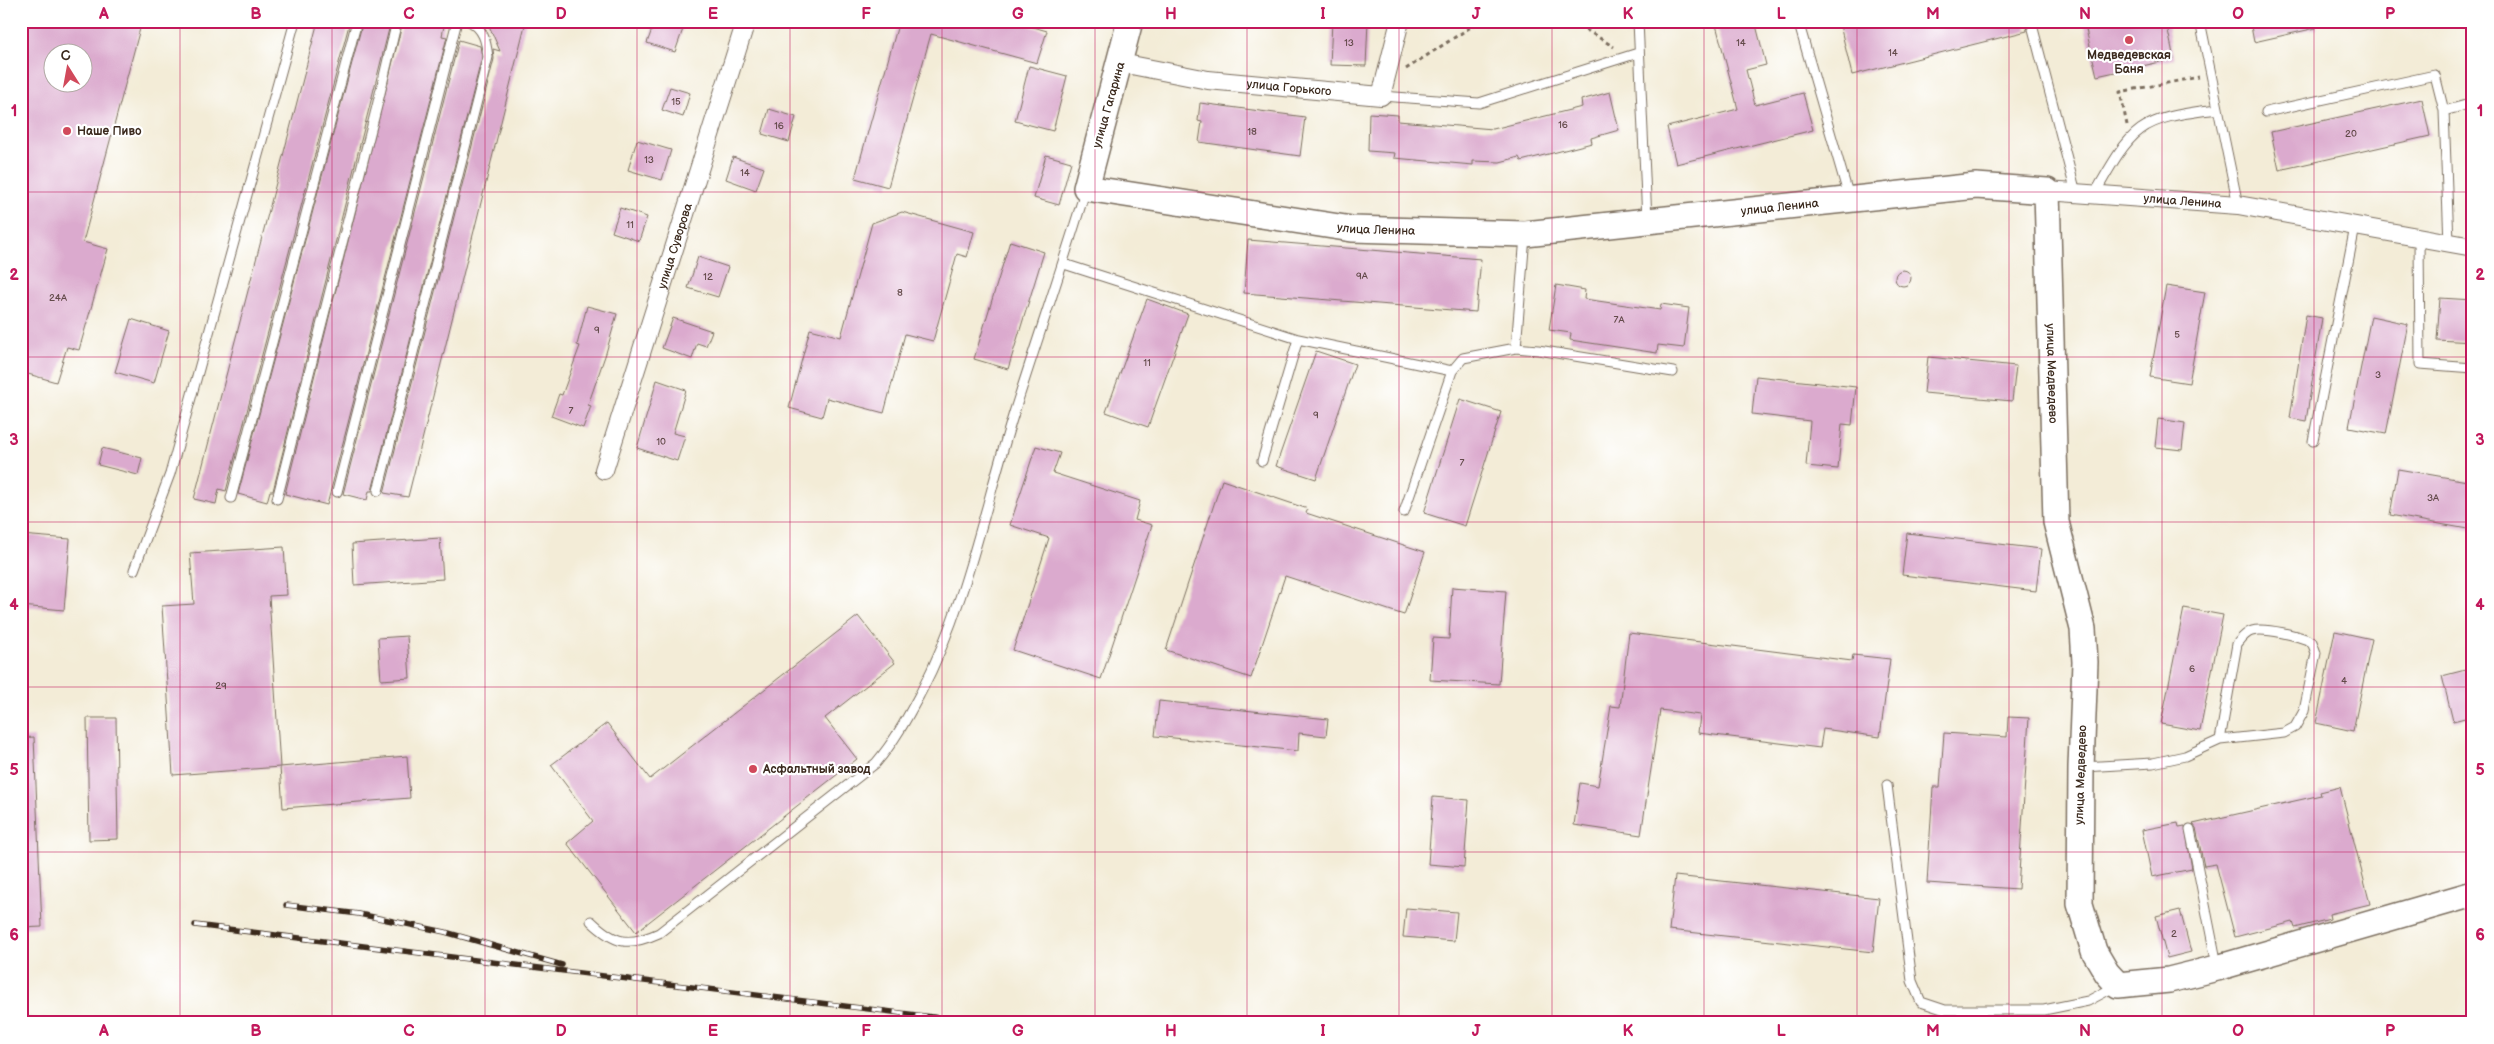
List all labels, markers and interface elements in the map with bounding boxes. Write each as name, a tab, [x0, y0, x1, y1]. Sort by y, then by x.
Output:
text: A	[98, 5, 109, 24]
text: B	[250, 5, 262, 24]
text: C	[403, 5, 415, 24]
text: D	[555, 5, 567, 24]
text: E	[708, 5, 718, 24]
text: F	[861, 5, 871, 24]
text: G	[1012, 5, 1024, 24]
text: H	[1165, 5, 1177, 24]
text: I	[1320, 5, 1326, 24]
text: J	[1472, 5, 1481, 24]
text: K	[1623, 5, 1634, 24]
text: L	[1776, 5, 1786, 24]
text: M	[1926, 5, 1940, 24]
text: N	[2079, 5, 2091, 24]
text: O	[2232, 5, 2244, 24]
text: P	[2385, 5, 2395, 24]
marker: Медведевская Баня	[2123, 34, 2135, 46]
house number: 13	[1344, 37, 1354, 49]
house number: 14	[1736, 37, 1746, 49]
north arrow	[42, 42, 92, 92]
text: С	[59, 46, 72, 65]
house number: 14	[1888, 47, 1898, 59]
place label: Медведевская Баня	[2087, 48, 2171, 77]
street label: улица Гагарина	[1090, 60, 1128, 150]
street label: улица Горького	[1246, 76, 1332, 99]
house number: 15	[671, 96, 681, 108]
text: 1	[11, 102, 17, 121]
text: 1	[2477, 102, 2483, 121]
house number: 16	[1558, 119, 1568, 131]
house number: 16	[774, 120, 784, 132]
place label: Наше Пиво	[77, 124, 142, 139]
marker: Наше Пиво	[61, 125, 73, 137]
house number: 18	[1247, 126, 1257, 138]
house number: 20	[2345, 128, 2357, 140]
house number: 13	[644, 154, 654, 166]
house number: 14	[740, 167, 750, 179]
street label: улица Ленина	[2143, 191, 2222, 211]
street label: улица Ленина	[1740, 195, 1819, 218]
street label: улица Суворова	[654, 201, 695, 291]
house number: 11	[626, 219, 634, 231]
street label: улица Ленина	[1336, 219, 1415, 238]
text: 2	[9, 266, 19, 285]
text: 2	[2475, 266, 2485, 285]
house number: 9А	[1356, 270, 1369, 282]
house number: 12	[703, 271, 713, 283]
house number: 8	[897, 287, 903, 299]
house number: 24А	[49, 292, 68, 304]
house number: 7А	[1614, 314, 1625, 326]
street label: улица Медведево	[2043, 323, 2061, 423]
house number: 9	[594, 324, 600, 336]
house number: 5	[2174, 329, 2180, 341]
house number: 11	[1143, 357, 1151, 369]
house number: 3	[2375, 369, 2381, 381]
house number: 7	[569, 405, 574, 417]
house number: 9	[1313, 409, 1319, 421]
text: 3	[9, 431, 19, 450]
text: 3	[2475, 431, 2485, 450]
house number: 10	[656, 436, 666, 448]
house number: 7	[1460, 457, 1465, 469]
house number: 3А	[2427, 492, 2440, 504]
text: 4	[9, 596, 19, 615]
text: 4	[2475, 596, 2485, 615]
house number: 6	[2189, 663, 2195, 675]
house number: 4	[2341, 675, 2347, 687]
house number: 29	[215, 680, 227, 692]
street label: улица Медведево	[2072, 725, 2090, 825]
text: 5	[9, 761, 19, 780]
text: 5	[2475, 761, 2485, 780]
place label: Асфальтный завод	[762, 762, 871, 777]
marker: Асфальтный завод	[747, 763, 759, 775]
text: 6	[9, 926, 19, 945]
text: 6	[2475, 926, 2485, 945]
house number: 2	[2171, 928, 2177, 940]
text: A	[98, 1022, 109, 1041]
text: B	[250, 1022, 262, 1041]
text: C	[403, 1022, 415, 1041]
text: D	[555, 1022, 567, 1041]
text: E	[708, 1022, 718, 1041]
text: F	[861, 1022, 871, 1041]
text: G	[1012, 1022, 1024, 1041]
text: H	[1165, 1022, 1177, 1041]
text: I	[1320, 1022, 1326, 1041]
text: J	[1472, 1022, 1481, 1041]
text: K	[1623, 1022, 1634, 1041]
text: L	[1776, 1022, 1786, 1041]
text: M	[1926, 1022, 1940, 1041]
text: N	[2079, 1022, 2091, 1041]
text: O	[2232, 1022, 2244, 1041]
text: P	[2385, 1022, 2395, 1041]

